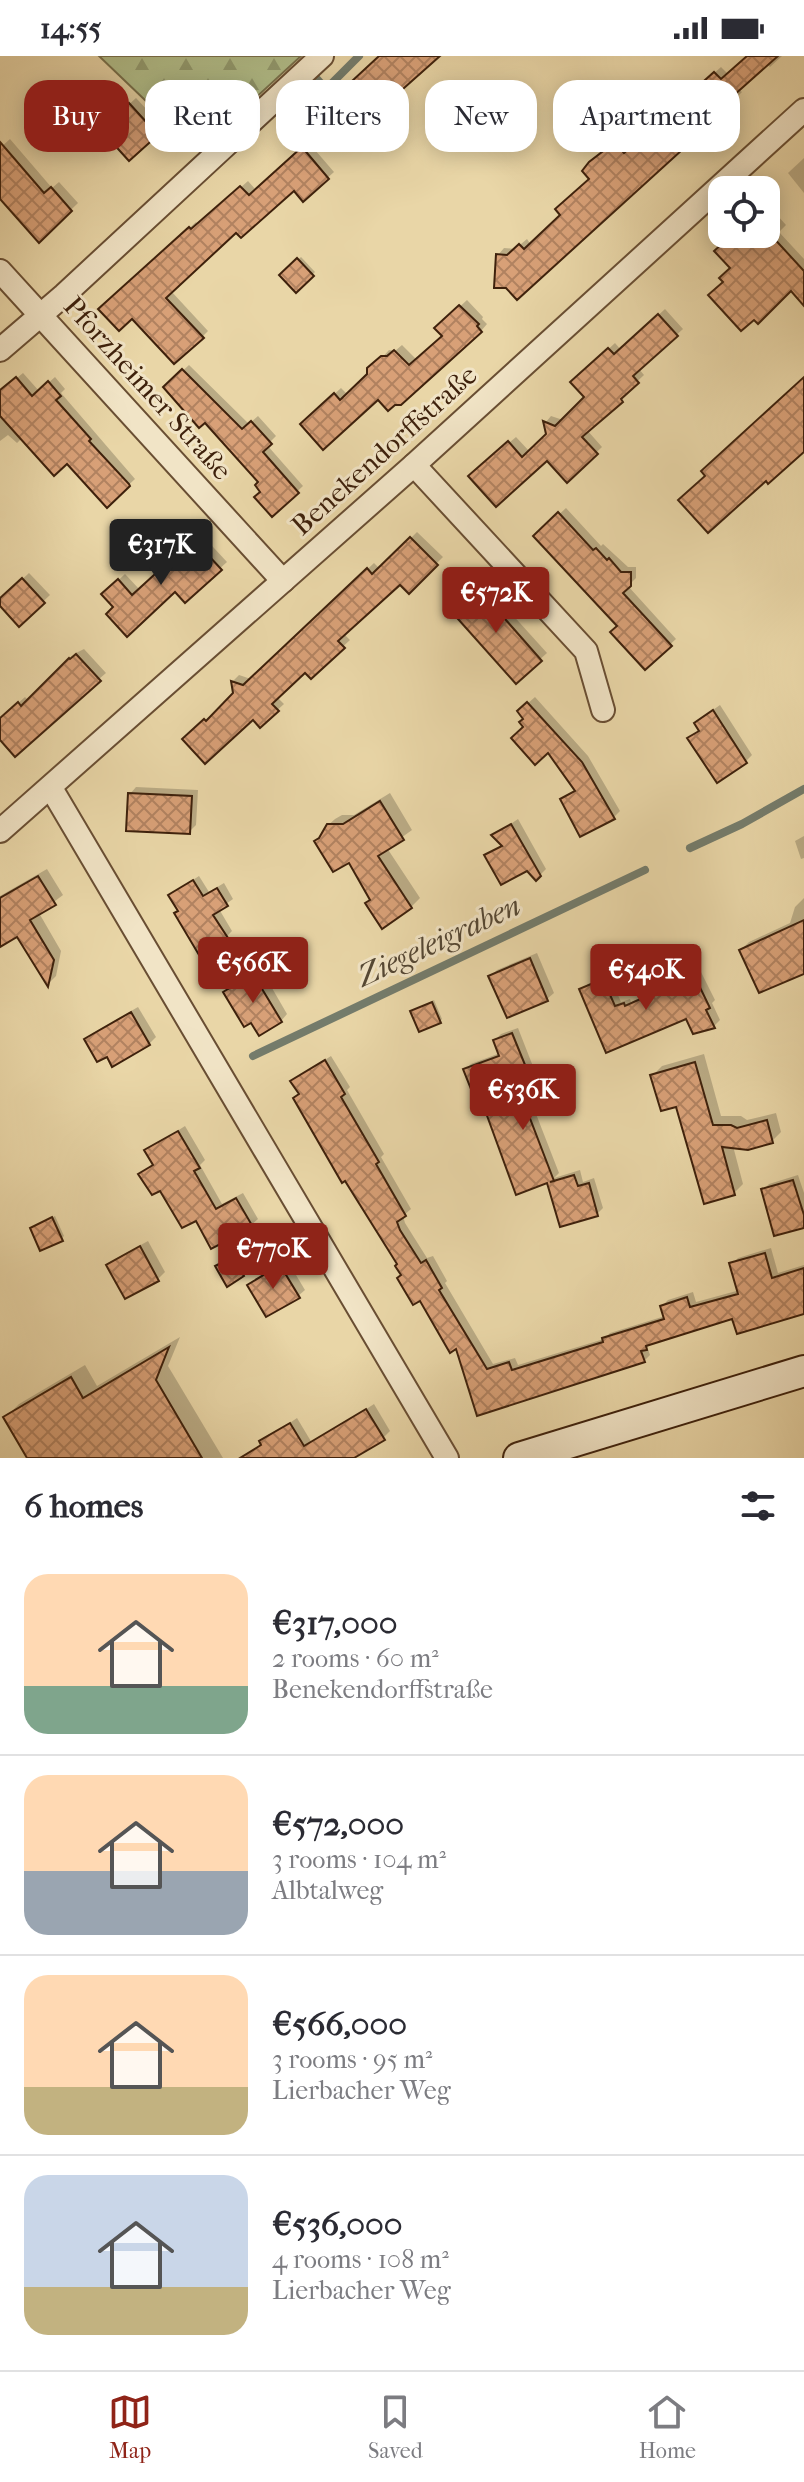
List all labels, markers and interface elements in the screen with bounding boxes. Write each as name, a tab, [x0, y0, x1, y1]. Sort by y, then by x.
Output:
text: 14:55	[40, 11, 101, 46]
chip: Buy	[24, 80, 129, 152]
chip: Rent	[145, 80, 260, 152]
chip: Filters	[276, 80, 409, 152]
chip: New	[425, 80, 537, 152]
chip: Apartment	[553, 80, 740, 152]
map controls	[708, 176, 780, 248]
button: locate	[708, 176, 780, 248]
street label: Pforzheimer Straße	[57, 290, 239, 486]
street label: Benekendorffstraße	[285, 358, 484, 542]
pin: €317K	[105, 519, 217, 587]
text: €317K	[128, 529, 194, 560]
pin: €572K	[440, 567, 552, 635]
text: €572K	[460, 577, 532, 608]
water label: Ziegeleigraben	[350, 888, 526, 995]
pin: €566K	[197, 937, 309, 1005]
pin: €540K	[590, 944, 702, 1012]
text: €566K	[216, 947, 290, 978]
text: €540K	[608, 954, 684, 985]
pin: €536K	[467, 1064, 579, 1132]
text: €536K	[488, 1074, 558, 1105]
pin: €770K	[217, 1223, 329, 1291]
text: €770K	[236, 1233, 310, 1264]
icon: filters	[736, 1484, 780, 1528]
text: 6 homes	[24, 1486, 143, 1526]
text: €317,000	[272, 1603, 397, 1643]
icon: home	[88, 1606, 184, 1702]
text: 2 rooms · 60 m²	[272, 1643, 439, 1674]
text: Benekendorffstraße	[272, 1674, 493, 1705]
text: €572,000	[272, 1804, 404, 1844]
icon: home	[88, 1807, 184, 1903]
text: 3 rooms · 104 m²	[272, 1844, 446, 1875]
text: Albtalweg	[272, 1875, 383, 1906]
text: €566,000	[272, 2004, 407, 2044]
icon: home	[88, 2007, 184, 2103]
text: 3 rooms · 95 m²	[272, 2044, 432, 2075]
text: Lierbacher Weg	[272, 2075, 451, 2106]
text: €536,000	[272, 2204, 403, 2244]
icon: home	[88, 2207, 184, 2303]
text: 4 rooms · 108 m²	[272, 2244, 449, 2275]
text: Lierbacher Weg	[272, 2275, 451, 2306]
tab: Map	[108, 2390, 152, 2464]
tab: Saved	[368, 2390, 423, 2464]
tab: Home	[639, 2390, 696, 2464]

